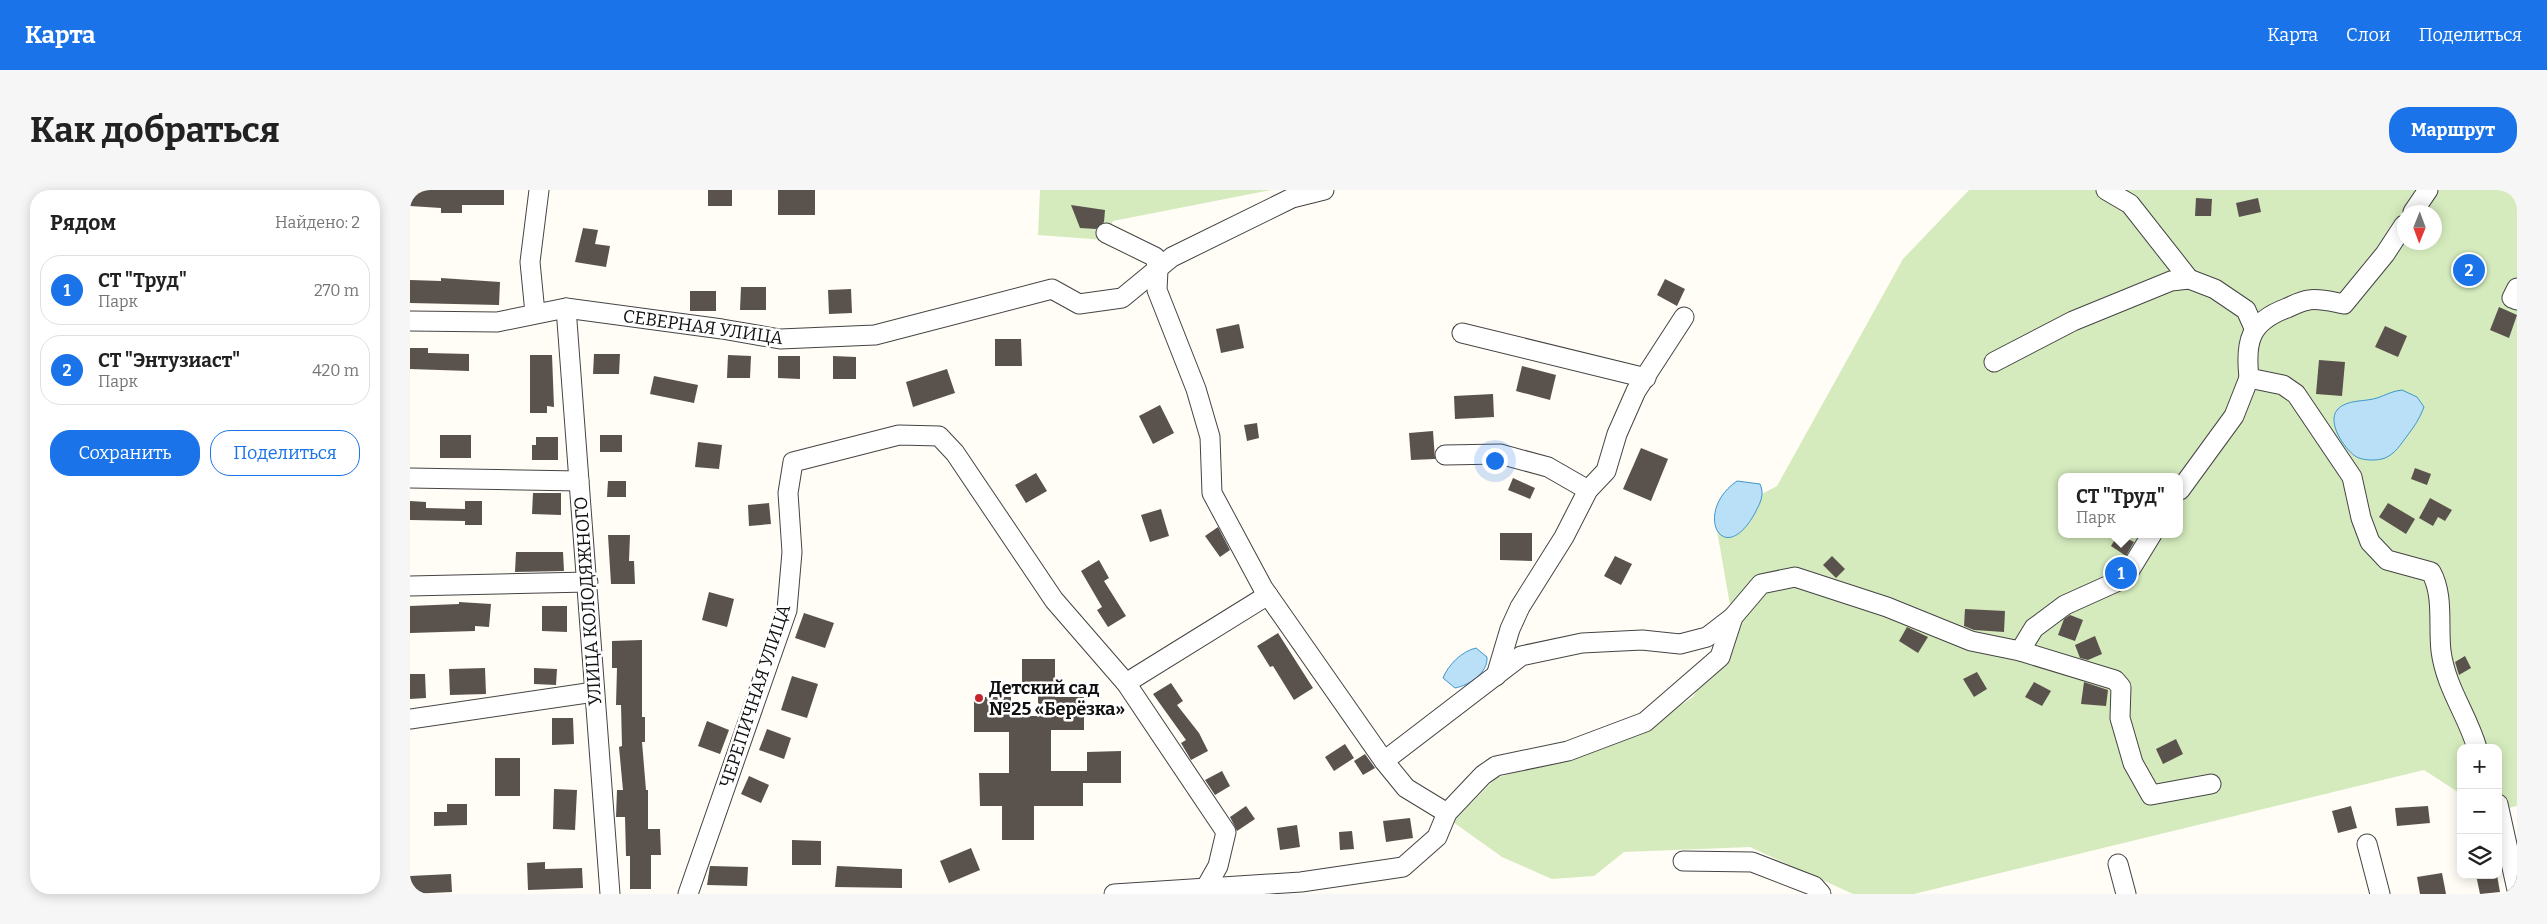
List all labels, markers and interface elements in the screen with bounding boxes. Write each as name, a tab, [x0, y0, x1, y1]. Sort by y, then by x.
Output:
text: Карта	[25, 21, 95, 49]
text: Карта	[2267, 24, 2318, 46]
text: Слои	[2346, 24, 2391, 46]
text: Поделиться	[2419, 24, 2522, 46]
button: Маршрут	[2389, 107, 2517, 153]
text: Как добраться	[30, 109, 280, 151]
north arrow	[2397, 205, 2442, 250]
text: Рядом	[50, 210, 116, 236]
text: Найдено: 2	[275, 213, 360, 232]
pin: 2	[2453, 251, 2485, 289]
text: СТ "Труд"	[98, 269, 187, 292]
text: 1	[64, 281, 70, 300]
text: 270 m	[314, 281, 359, 300]
text: Парк	[98, 292, 138, 311]
street label: СЕВЕРНАЯ УЛИЦА	[621, 305, 785, 349]
text: СТ "Энтузиаст"	[98, 349, 240, 372]
text: 2	[62, 361, 72, 380]
text: 420 m	[312, 361, 359, 380]
text: Парк	[98, 372, 138, 391]
button: Сохранить	[50, 430, 200, 476]
button: Поделиться	[210, 430, 360, 476]
your location	[1482, 448, 1508, 474]
popup	[2058, 473, 2183, 538]
text: СТ "Труд"	[2076, 485, 2165, 508]
street label: УЛИЦА КОЛОДЯЖНОГО	[570, 496, 606, 706]
text: Парк	[2076, 508, 2116, 527]
pin: 1	[2105, 554, 2137, 592]
street label: ЧЕРЕПИЧНАЯ УЛИЦА	[715, 601, 795, 791]
place label: Детский сад №25 «Берёзка»	[989, 677, 1125, 720]
marker: Детский сад №25 «Берёзка»	[973, 692, 985, 704]
map controls	[2457, 744, 2502, 879]
button: +	[2457, 744, 2502, 789]
button: −	[2457, 789, 2502, 834]
button: layers	[2457, 834, 2502, 879]

